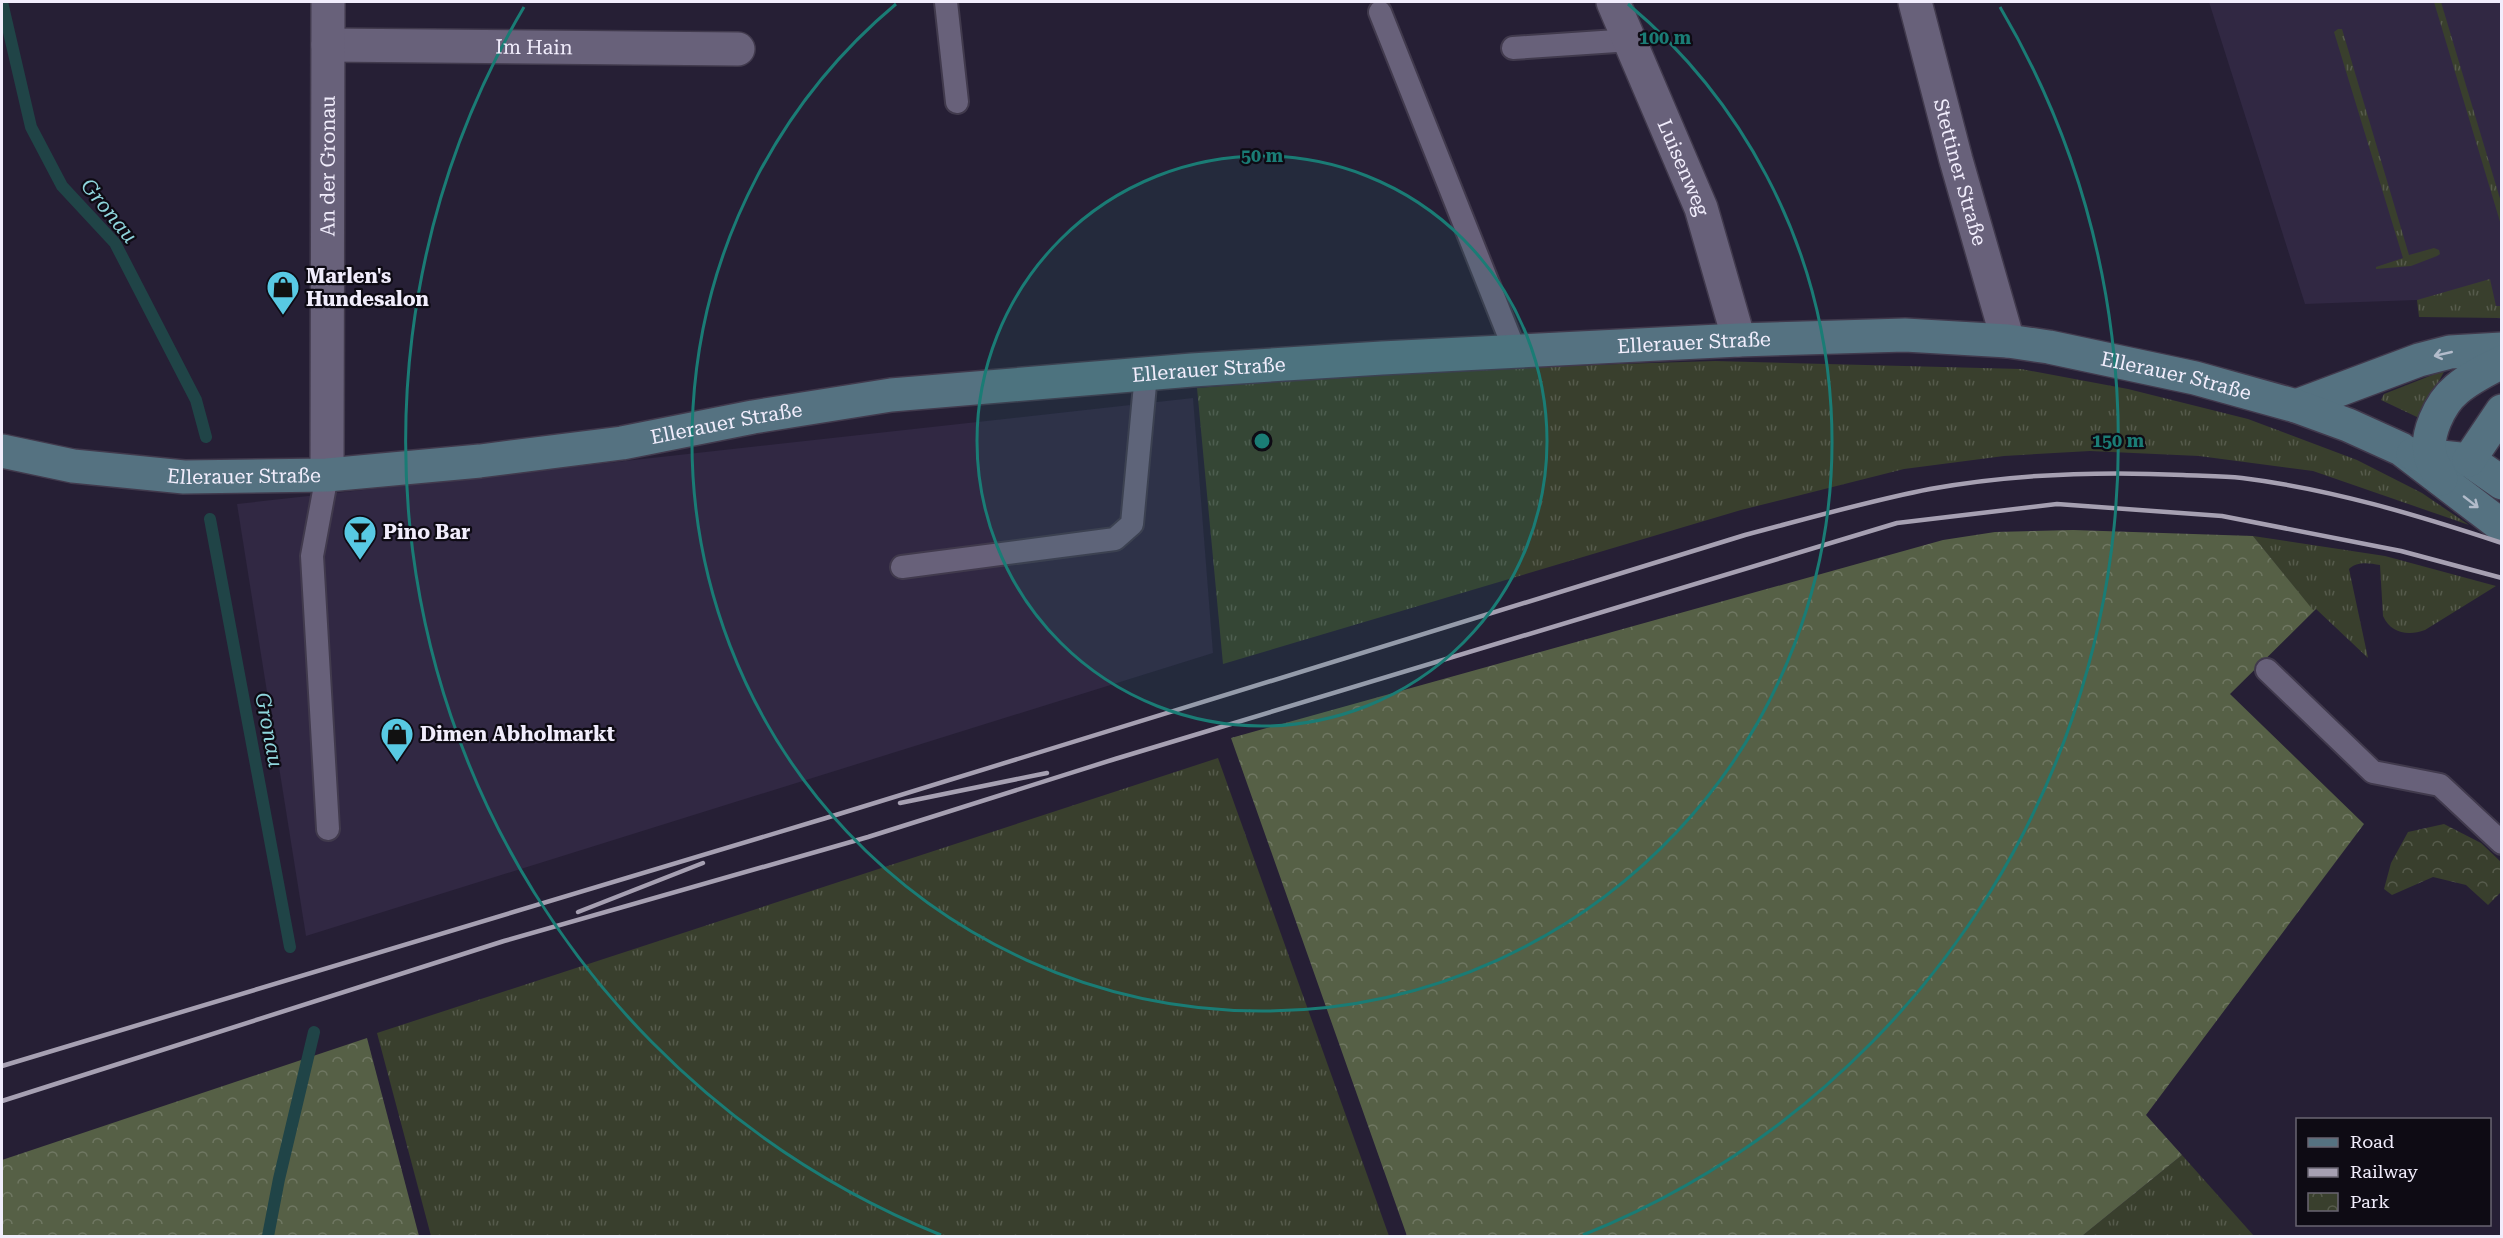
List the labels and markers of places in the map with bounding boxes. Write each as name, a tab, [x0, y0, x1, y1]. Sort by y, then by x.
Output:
place label: Marlen's Hundesalon	[306, 264, 430, 311]
shop icon: Marlen's Hundesalon	[265, 269, 301, 316]
centre of rings	[1252, 431, 1272, 451]
bar icon: Pino Bar	[342, 514, 378, 561]
place label: Pino Bar	[383, 520, 470, 544]
shop icon: Dimen Abholmarkt	[379, 716, 415, 763]
place label: Dimen Abholmarkt	[420, 722, 615, 746]

